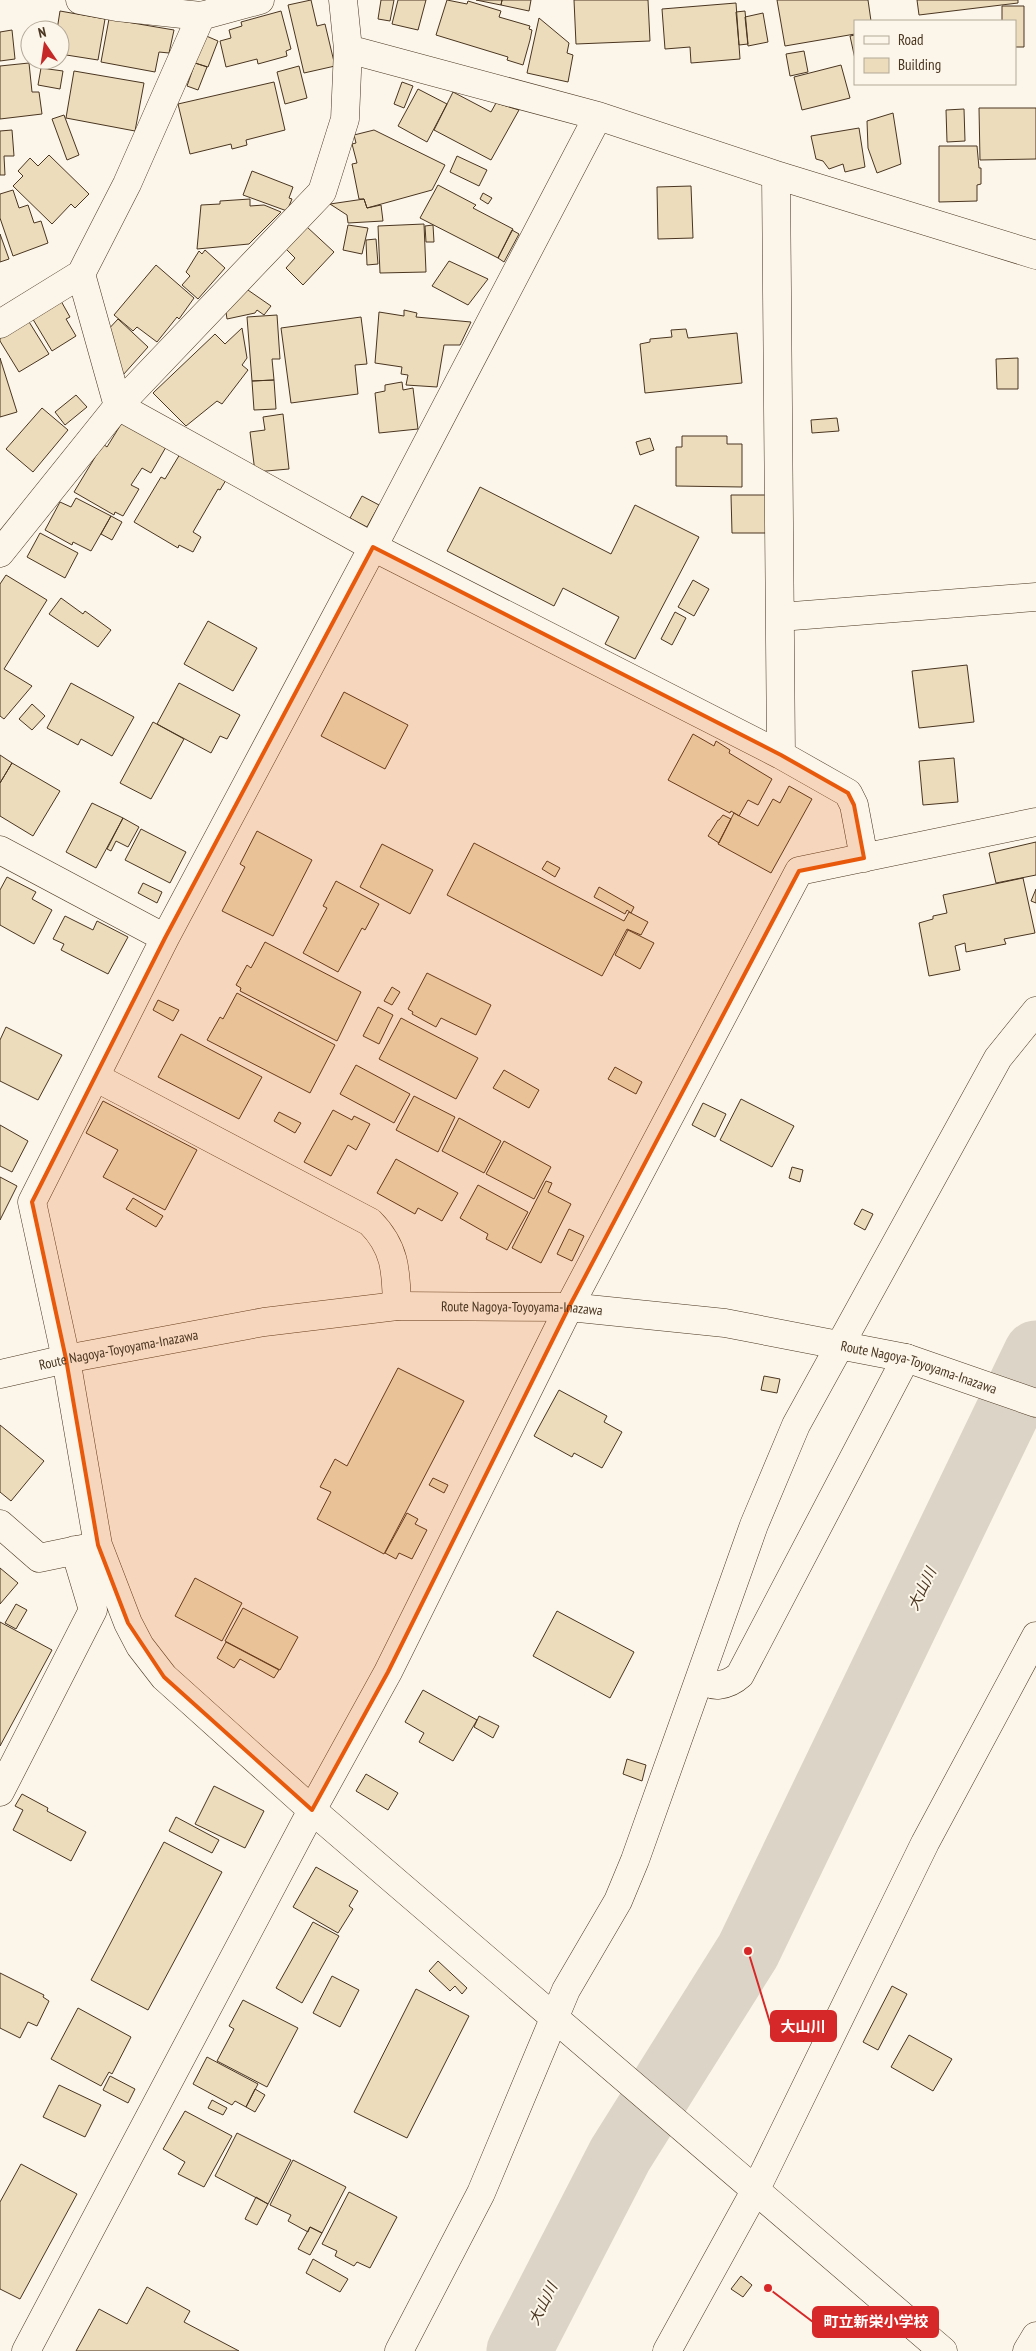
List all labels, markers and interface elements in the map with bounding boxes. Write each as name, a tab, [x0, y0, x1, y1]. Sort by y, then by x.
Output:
north arrow	[20, 20, 70, 70]
legend	[854, 20, 1016, 85]
text: N	[36, 23, 48, 42]
text: Road	[898, 30, 924, 49]
text: Building	[898, 55, 941, 74]
street label: Route Nagoya-Toyoyama-Inazawa	[441, 1297, 604, 1319]
street label: Route Nagoya-Toyoyama-Inazawa	[37, 1325, 200, 1374]
street label: Route Nagoya-Toyoyama-Inazawa	[839, 1337, 999, 1398]
water label: 大山川	[903, 1563, 941, 1613]
callout: 大山川	[771, 2011, 836, 2041]
text: 大山川	[780, 2017, 826, 2036]
water label: 大山川	[524, 2278, 562, 2328]
callout: 町立新栄小学校	[813, 2307, 938, 2337]
text: 町立新栄小学校	[823, 2312, 929, 2331]

